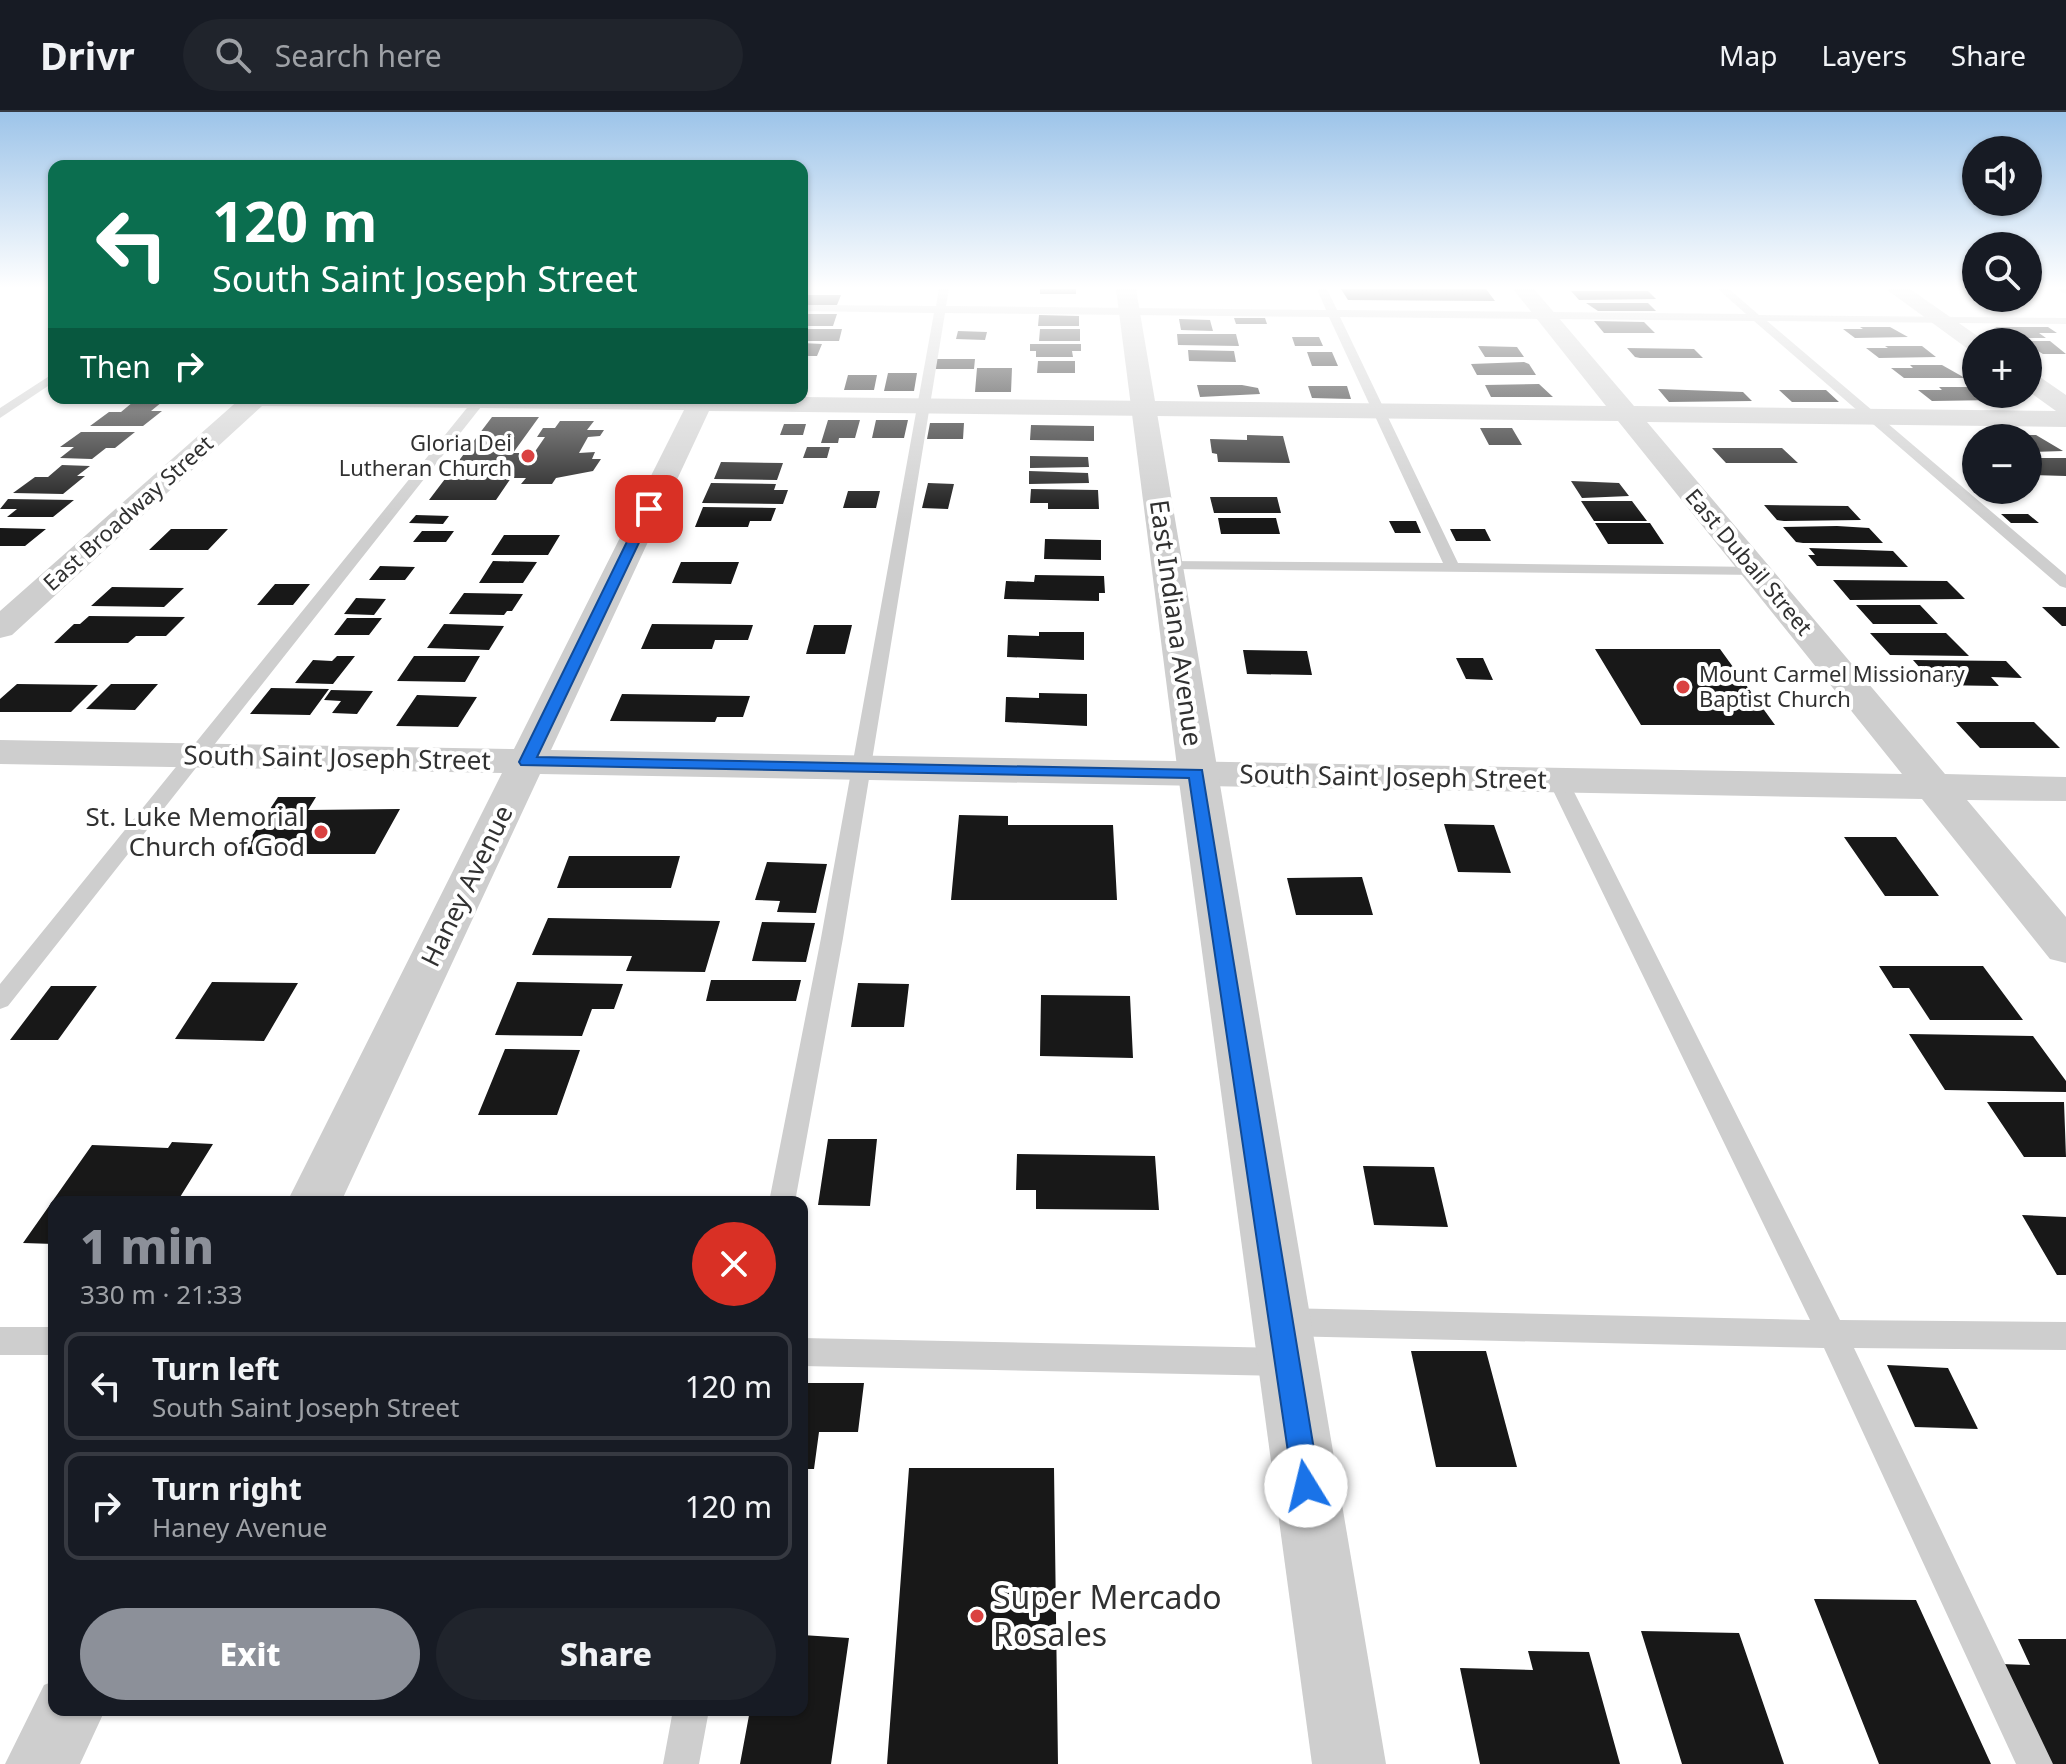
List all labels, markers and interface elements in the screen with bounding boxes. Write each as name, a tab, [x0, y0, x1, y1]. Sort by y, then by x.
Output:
search box	[183, 19, 743, 91]
text: Drivr	[40, 29, 135, 81]
icon: search	[211, 33, 255, 77]
text: Search here	[275, 35, 442, 76]
text: Map	[1719, 36, 1777, 74]
text: Layers	[1821, 36, 1907, 74]
text: Share	[1951, 36, 2026, 74]
map controls	[1962, 136, 2042, 504]
button: sound	[1962, 136, 2042, 216]
text: 120 m	[212, 182, 377, 258]
icon: left	[80, 192, 184, 296]
button: search	[1962, 232, 2042, 312]
text: South Saint Joseph Street	[212, 254, 638, 303]
button: +	[1962, 328, 2042, 408]
icon: right	[167, 344, 211, 388]
text: Then	[80, 346, 151, 387]
button: −	[1962, 424, 2042, 504]
place label: Gloria Dei Lutheran Church	[339, 427, 512, 482]
street label: East Broadway Street	[36, 428, 219, 597]
marker: Gloria Dei Lutheran Church	[519, 447, 537, 465]
pin	[615, 475, 683, 543]
street label: East Dubail Street	[1680, 482, 1820, 641]
icon: arrive	[627, 487, 671, 531]
street label: East Indiana Avenue	[1142, 497, 1212, 748]
place label: Mount Carmel Missionary Baptist Church	[1699, 658, 1966, 713]
marker: Mount Carmel Missionary Baptist Church	[1674, 678, 1692, 696]
street label: South Saint Joseph Street	[183, 736, 491, 778]
street label: South Saint Joseph Street	[1239, 755, 1547, 797]
place label: St. Luke Memorial Church of God	[86, 798, 305, 864]
street label: Haney Avenue	[411, 799, 521, 972]
marker: St. Luke Memorial Church of God	[312, 823, 330, 841]
text: 1 min	[80, 1213, 214, 1278]
button: close	[692, 1222, 776, 1306]
text: 330 m · 21:33	[80, 1276, 243, 1312]
text: Turn left	[152, 1348, 280, 1389]
icon: left	[84, 1364, 128, 1408]
text: 120 m	[685, 1366, 772, 1407]
text: South Saint Joseph Street	[152, 1389, 459, 1425]
position arrow	[1264, 1444, 1348, 1528]
text: Turn right	[152, 1468, 302, 1509]
icon: right	[84, 1484, 128, 1528]
text: 120 m	[685, 1486, 772, 1527]
text: Haney Avenue	[152, 1509, 327, 1545]
place label: Super Mercado Rosales	[993, 1575, 1222, 1655]
marker: Super Mercado Rosales	[968, 1607, 986, 1625]
button: Exit	[80, 1608, 420, 1700]
button: Share	[436, 1608, 776, 1700]

